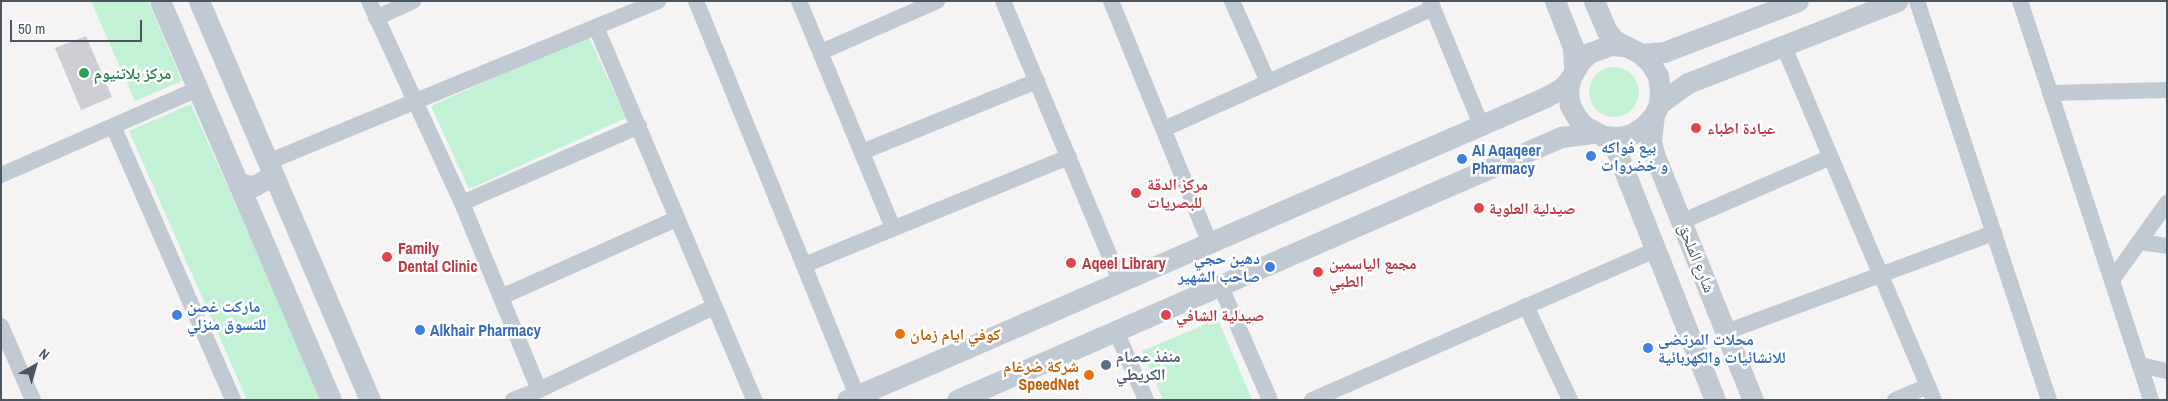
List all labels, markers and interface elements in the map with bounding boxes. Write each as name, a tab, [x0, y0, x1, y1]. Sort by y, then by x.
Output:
scale bar	[12, 10, 145, 42]
text: 50 m	[18, 18, 45, 39]
place label: مركز بلاتنيوم	[94, 63, 171, 83]
marker: مركز بلاتنيوم	[78, 67, 90, 79]
place label: عيادة اطباء	[1707, 118, 1775, 138]
marker: عيادة اطباء	[1689, 121, 1703, 135]
place label: بيع فواكه و خضروات	[1601, 137, 1668, 175]
place label: Al Aqaqeer Pharmacy	[1472, 140, 1541, 178]
marker: بيع فواكه و خضروات	[1585, 150, 1597, 162]
marker: Al Aqaqeer Pharmacy	[1456, 153, 1468, 165]
place label: مركز الدقة للبصريات	[1147, 174, 1208, 212]
marker: مركز الدقة للبصريات	[1129, 186, 1143, 200]
place label: صيدلية العلوية	[1489, 198, 1575, 218]
marker: صيدلية العلوية	[1473, 202, 1485, 214]
street label: شارع الملحق	[1674, 221, 1720, 295]
place label: Family Dental Clinic	[398, 238, 477, 276]
place label: دهين حجي صاحب الشهير	[1178, 248, 1260, 286]
marker: Family Dental Clinic	[380, 250, 394, 264]
place label: Aqeel Library	[1082, 253, 1166, 273]
place label: مجمع الياسمين الطبي	[1329, 253, 1417, 291]
marker: Aqeel Library	[1064, 256, 1078, 270]
marker: دهين حجي صاحب الشهير	[1264, 261, 1276, 273]
marker: مجمع الياسمين الطبي	[1311, 265, 1325, 279]
place label: ماركت غصن للتسوق منزلي	[187, 296, 266, 334]
place label: صيدلية الشافي	[1176, 305, 1264, 325]
marker: ماركت غصن للتسوق منزلي	[171, 309, 183, 321]
marker: صيدلية الشافي	[1160, 309, 1172, 321]
place label: Alkhair Pharmacy	[430, 320, 541, 340]
marker: Alkhair Pharmacy	[414, 324, 426, 336]
place label: كوفي ايام زمان	[910, 324, 1001, 344]
marker: كوفي ايام زمان	[894, 328, 906, 340]
place label: محلات المرتضى للانشائيات والكهربائية	[1658, 329, 1786, 367]
north arrow	[10, 341, 60, 391]
marker: محلات المرتضى للانشائيات والكهربائية	[1642, 342, 1654, 354]
text: N	[35, 345, 53, 364]
place label: منفذ عصام الكريطي	[1116, 346, 1181, 384]
place label: شركة ضرغام SpeedNet	[1003, 356, 1079, 394]
marker: منفذ عصام الكريطي	[1100, 359, 1112, 371]
marker: شركة ضرغام SpeedNet	[1083, 369, 1095, 381]

